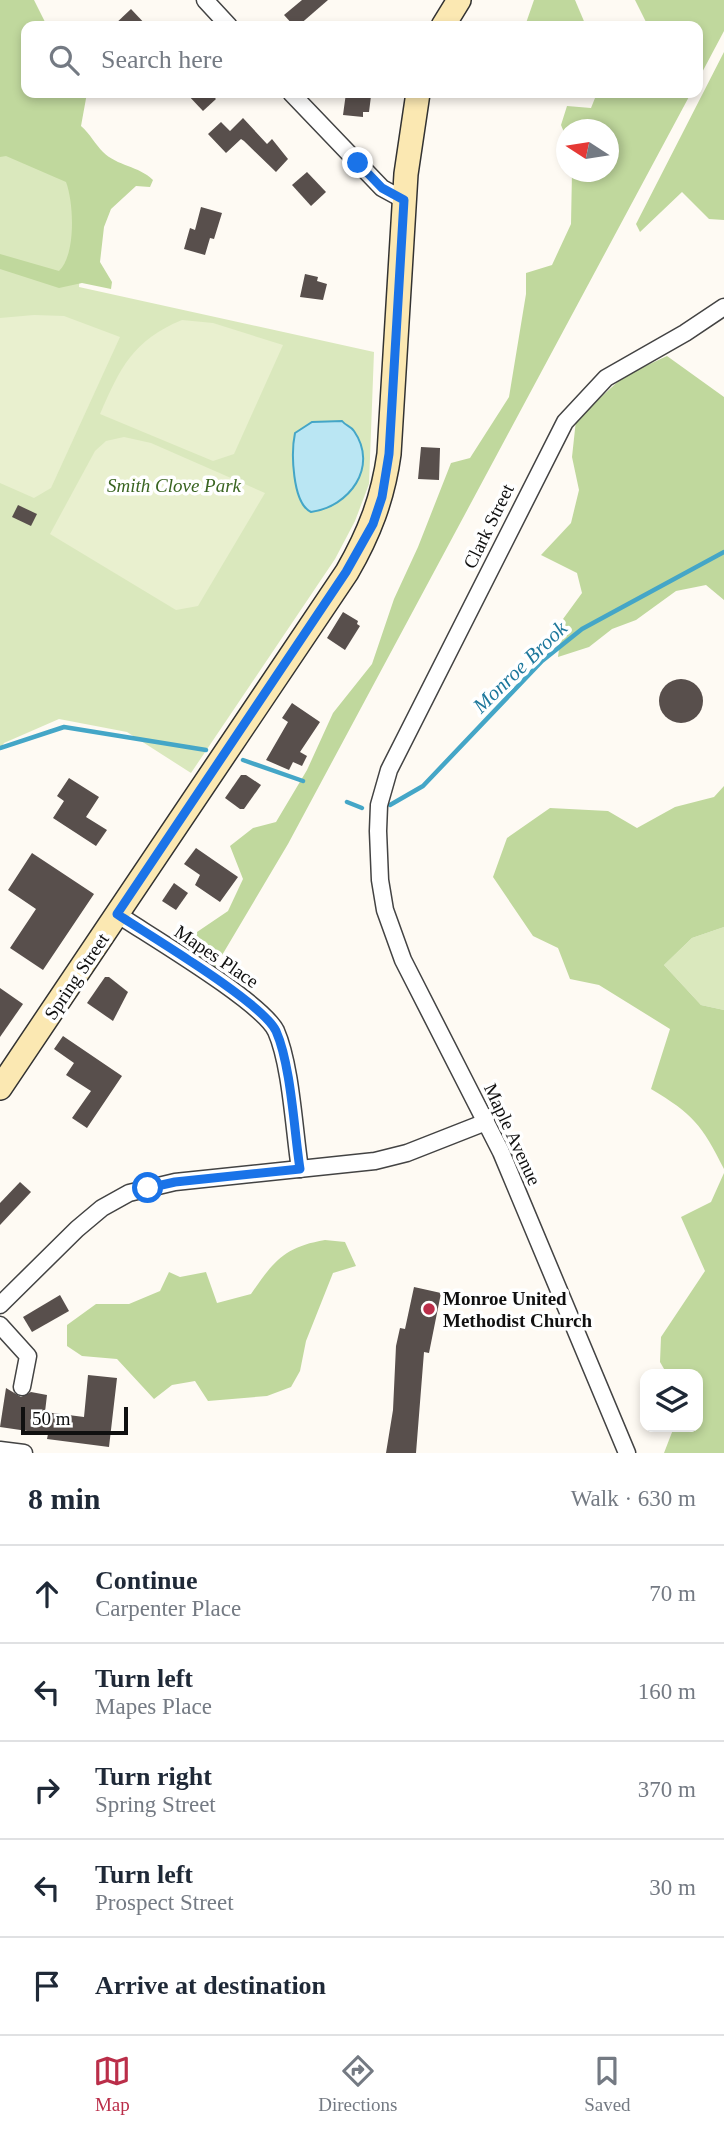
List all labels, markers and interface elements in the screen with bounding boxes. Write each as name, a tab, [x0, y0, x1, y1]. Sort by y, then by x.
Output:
search box	[21, 21, 703, 98]
icon: search	[45, 41, 83, 79]
text: Search here	[101, 45, 223, 74]
north arrow	[556, 119, 619, 182]
route end	[342, 147, 373, 178]
park label: Smith Clove Park	[107, 475, 242, 496]
street label: Clark Street	[459, 480, 518, 572]
water label: Monroe Brook	[467, 616, 573, 719]
street label: Mapes Place	[171, 921, 263, 992]
street label: Spring Street	[40, 928, 113, 1023]
street label: Maple Avenue	[480, 1080, 545, 1188]
route start	[132, 1172, 163, 1203]
place label: Monroe United Methodist Church	[443, 1288, 592, 1331]
marker: Monroe United Methodist Church	[421, 1301, 437, 1317]
map controls	[640, 1369, 703, 1432]
button: layers	[640, 1369, 703, 1432]
scale bar	[21, 1404, 128, 1436]
text: 50 m	[32, 1408, 71, 1429]
text: 8 min	[28, 1482, 101, 1515]
text: Walk · 630 m	[571, 1486, 696, 1511]
text: Continue	[95, 1566, 198, 1595]
icon: ahead	[28, 1575, 66, 1613]
text: 70 m	[649, 1581, 696, 1606]
text: Carpenter Place	[95, 1596, 241, 1621]
text: Turn left	[95, 1664, 193, 1693]
icon: left	[28, 1673, 66, 1711]
text: 160 m	[638, 1679, 696, 1704]
text: Mapes Place	[95, 1694, 212, 1719]
text: Turn right	[95, 1762, 212, 1791]
icon: right	[28, 1771, 66, 1809]
text: 370 m	[638, 1777, 696, 1802]
text: Spring Street	[95, 1792, 216, 1817]
text: Turn left	[95, 1860, 193, 1889]
icon: left	[28, 1869, 66, 1907]
text: 30 m	[649, 1875, 696, 1900]
text: Prospect Street	[95, 1890, 234, 1915]
icon: arrive	[28, 1967, 66, 2005]
text: Arrive at destination	[95, 1971, 326, 2000]
tab: Map	[93, 2052, 131, 2116]
tab: Directions	[318, 2052, 397, 2116]
tab: Saved	[584, 2052, 631, 2116]

